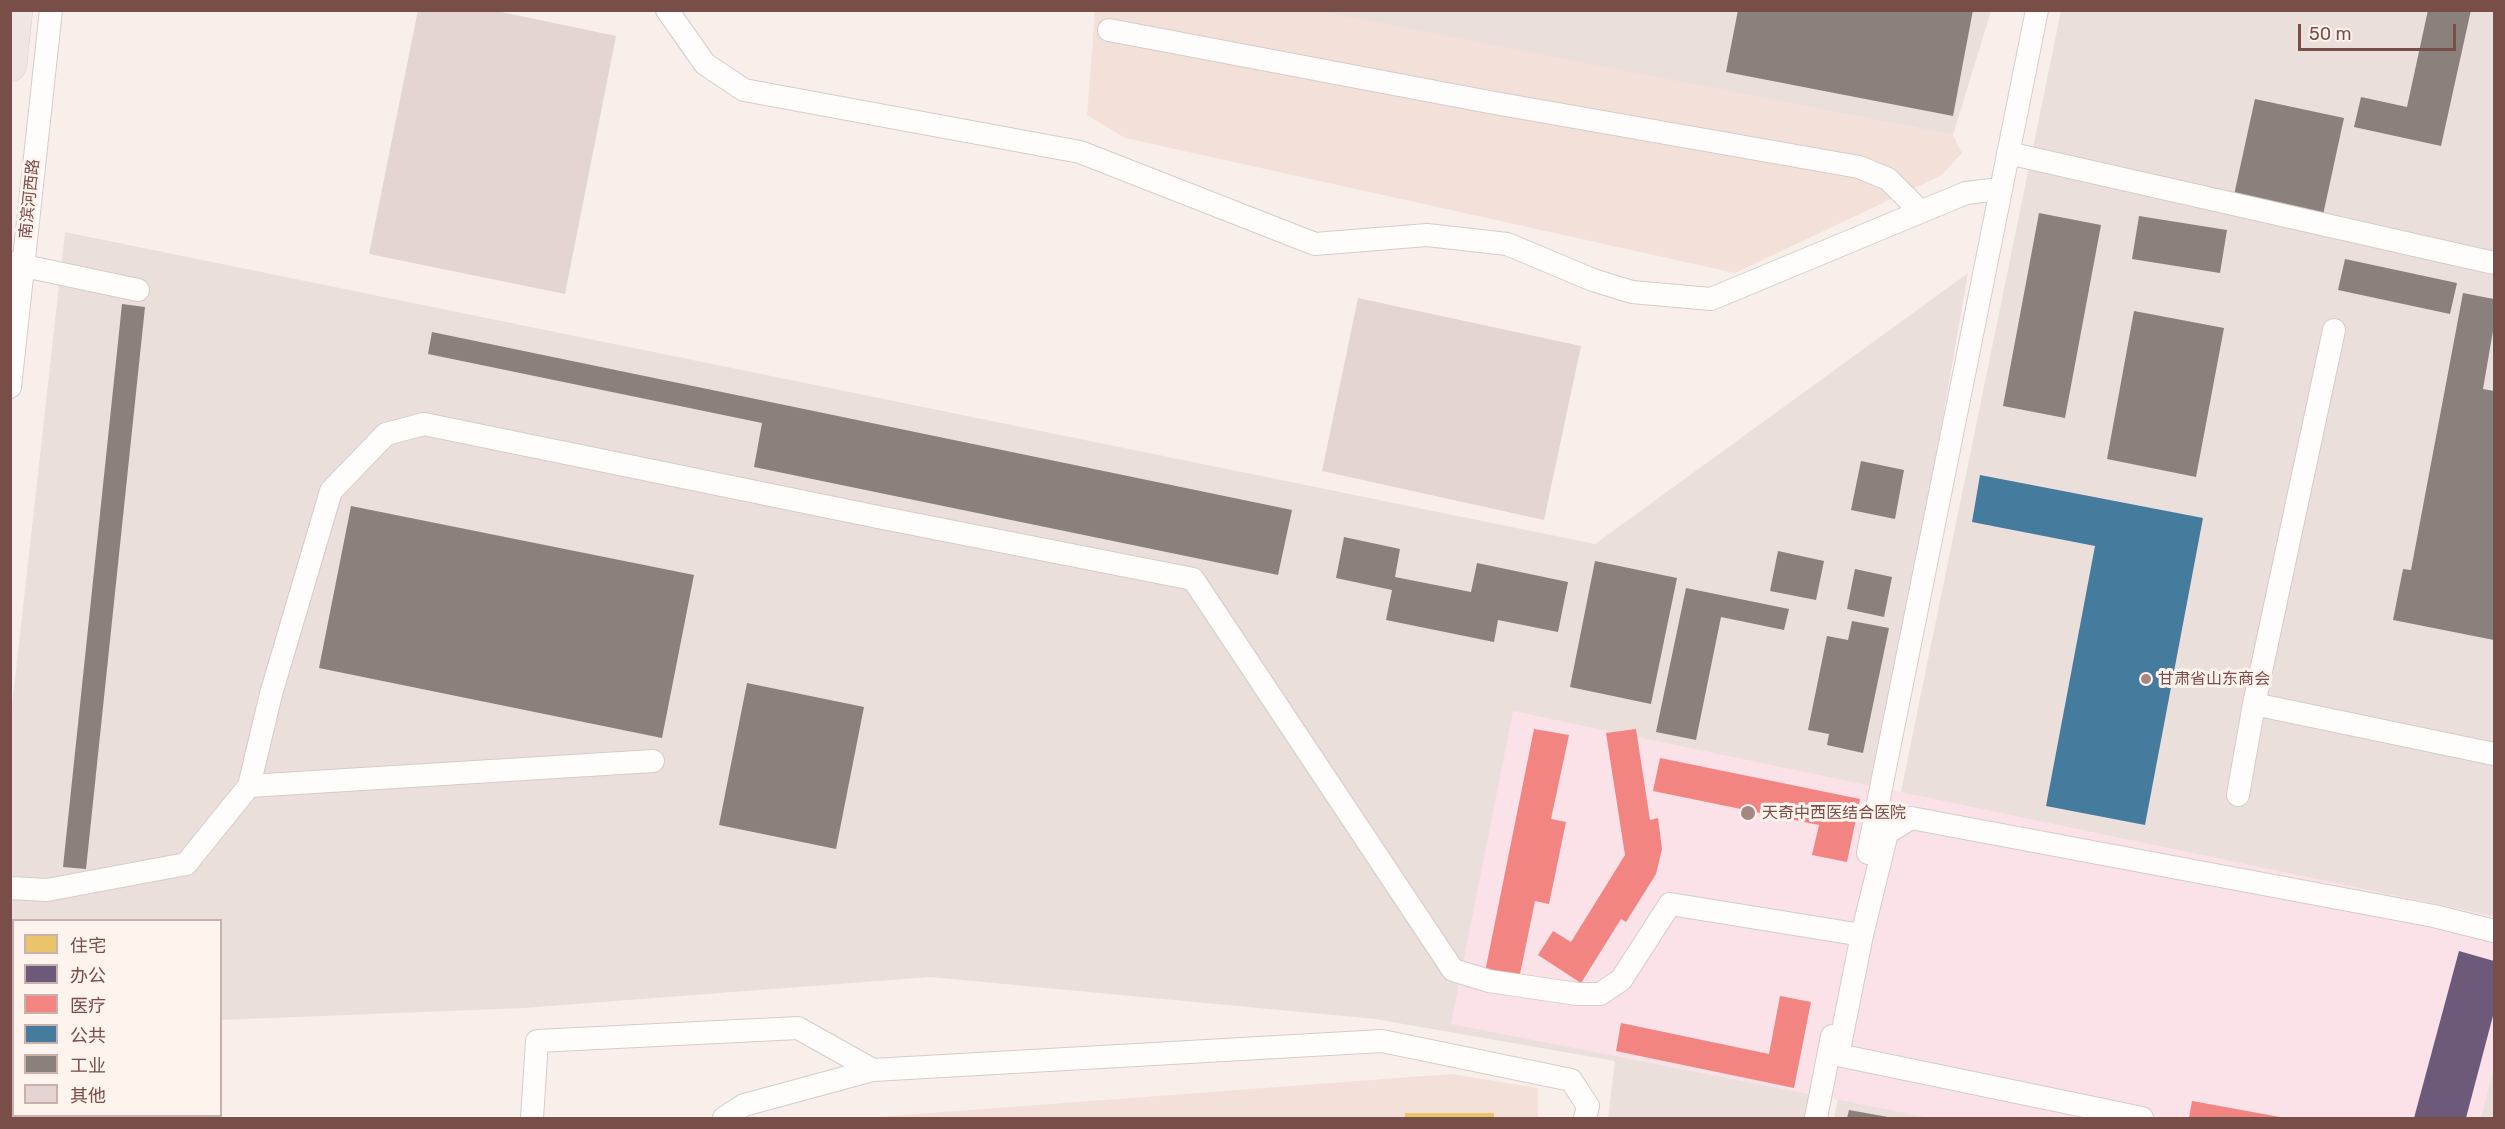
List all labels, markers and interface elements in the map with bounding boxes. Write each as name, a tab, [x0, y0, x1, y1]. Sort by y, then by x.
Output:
scale bar	[2301, 12, 2458, 50]
text: 50 m	[2309, 23, 2352, 45]
street label: 南滨河西路	[16, 158, 44, 240]
place label: 甘肃省山东商会	[2158, 669, 2270, 689]
marker: 甘肃省山东商会	[2139, 672, 2153, 686]
place label: 天奇中西医结合医院	[1762, 803, 1906, 823]
marker: 天奇中西医结合医院	[1739, 804, 1757, 822]
legend	[12, 919, 222, 1117]
text: 住宅	[70, 935, 106, 957]
text: 办公	[70, 965, 106, 987]
text: 医疗	[70, 995, 106, 1017]
text: 公共	[70, 1025, 106, 1047]
text: 工业	[70, 1055, 106, 1077]
text: 其他	[70, 1085, 106, 1107]

